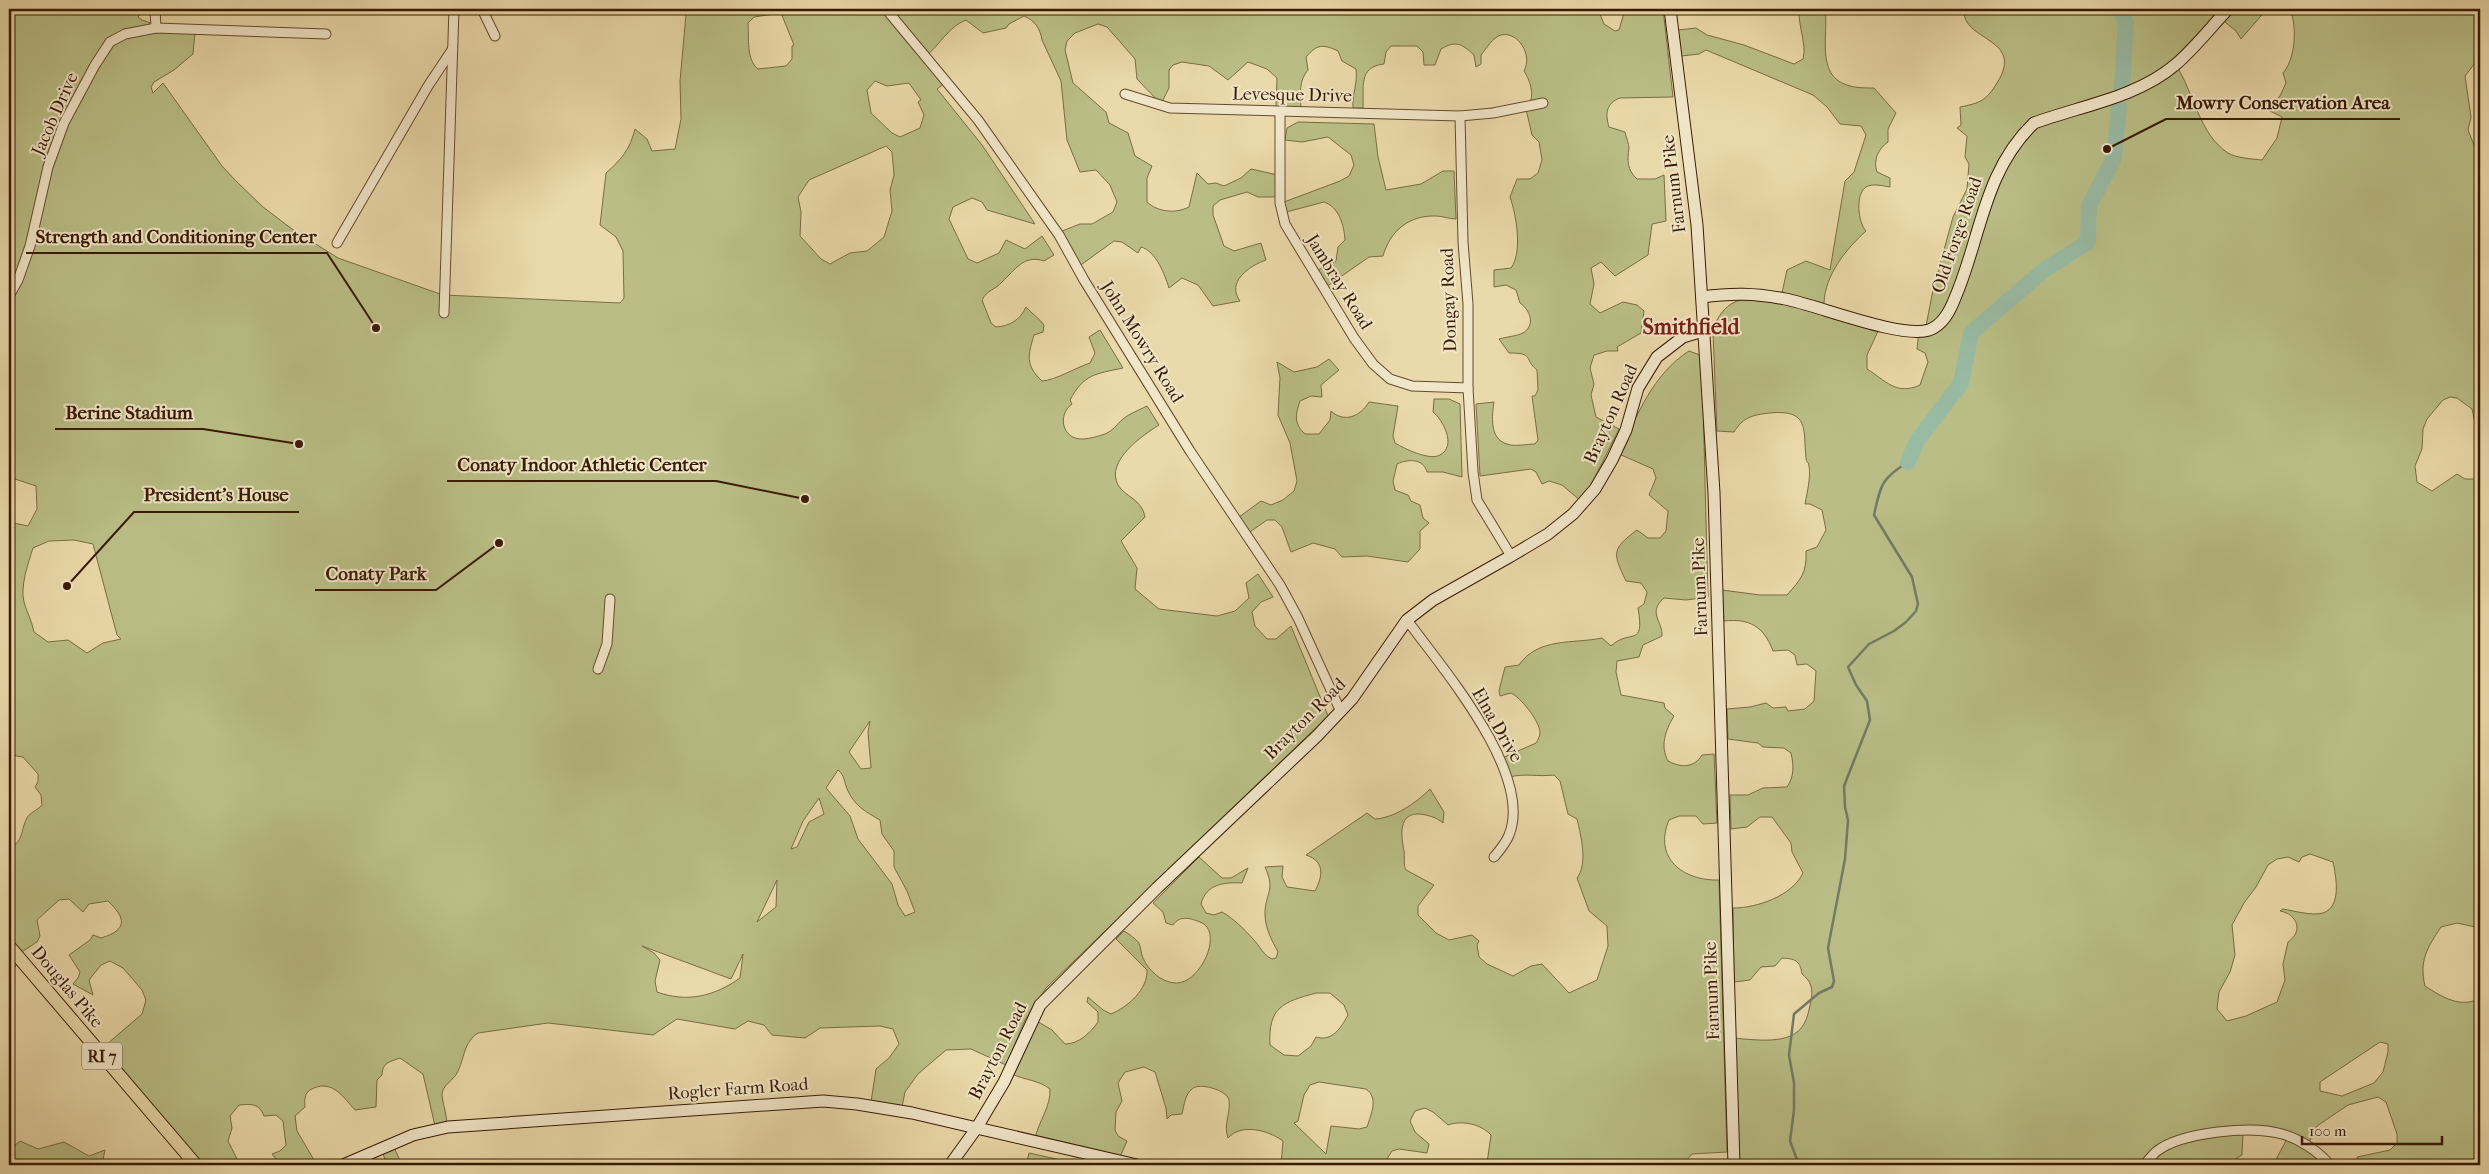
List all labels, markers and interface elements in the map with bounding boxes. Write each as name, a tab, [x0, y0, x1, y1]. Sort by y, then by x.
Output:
street label: Jacob Drive	[27, 69, 83, 161]
street label: Levesque Drive	[1232, 83, 1352, 107]
callout: Mowry Conservation Area	[2166, 85, 2400, 119]
text: Mowry Conservation Area	[2175, 92, 2391, 114]
street label: Farnum Pike	[1658, 134, 1690, 234]
street label: Old Forge Road	[1927, 174, 1987, 296]
callout: Strength and Conditioning Center	[26, 219, 327, 253]
text: Strength and Conditioning Center	[35, 226, 318, 248]
street label: Jambray Road	[1300, 229, 1377, 334]
street label: Dongay Road	[1437, 247, 1461, 353]
street label: John Mowry Road	[1095, 276, 1188, 407]
district label: Smithfield	[1642, 314, 1741, 340]
street label: Brayton Road	[1580, 361, 1642, 467]
callout: Berine Stadium	[55, 395, 203, 429]
text: Berine Stadium	[65, 402, 193, 424]
callout: Conaty Indoor Athletic Center	[447, 447, 716, 481]
text: Conaty Indoor Athletic Center	[457, 454, 708, 476]
callout: President's House	[134, 478, 299, 512]
text: President's House	[143, 484, 289, 506]
street label: Farnum Pike	[1688, 537, 1712, 637]
callout: Conaty Park	[315, 556, 436, 590]
text: Conaty Park	[326, 563, 428, 585]
street label: Brayton Road	[1260, 674, 1350, 764]
street label: Elna Drive	[1467, 684, 1527, 766]
street label: Farnum Pike	[1700, 941, 1724, 1041]
street label: Douglas Pike	[27, 942, 107, 1032]
street label: Brayton Road	[964, 998, 1032, 1103]
road number: RI 7	[82, 1042, 122, 1070]
street label: Rogler Farm Road	[667, 1074, 809, 1104]
scale bar	[2302, 1114, 2442, 1146]
text: 100 m	[2309, 1122, 2347, 1140]

